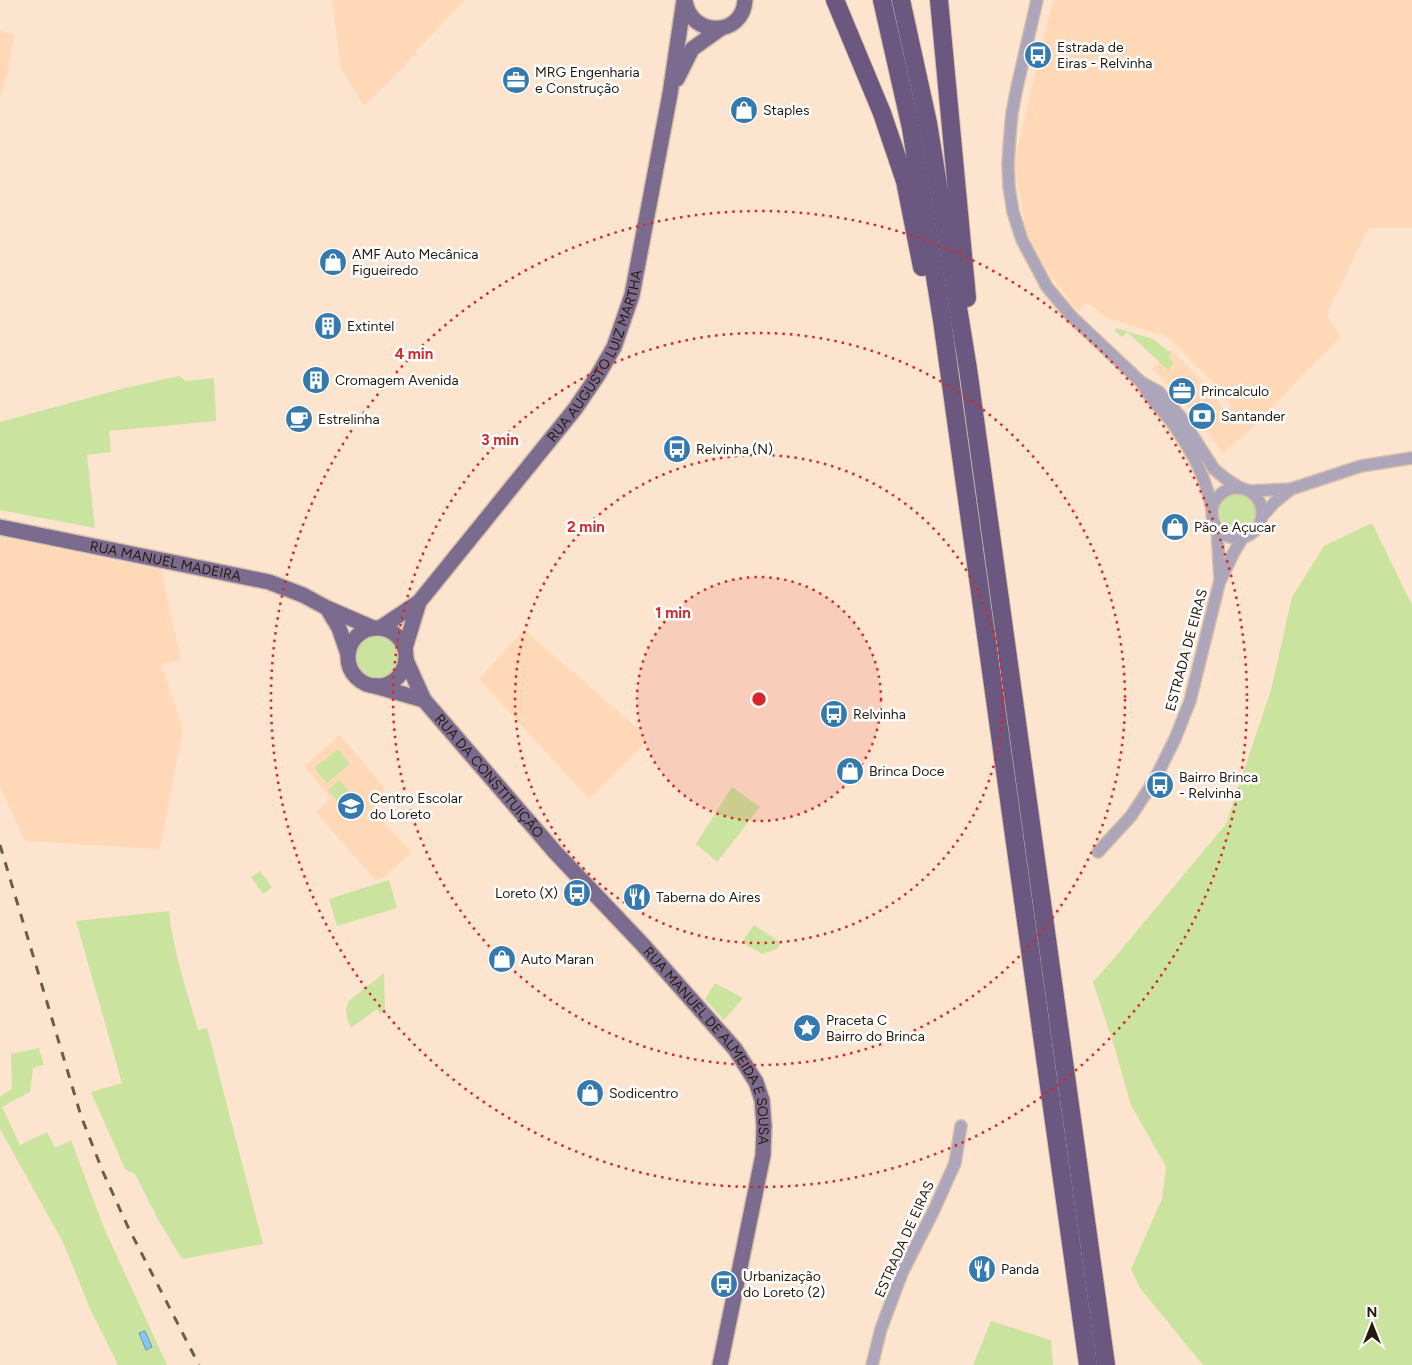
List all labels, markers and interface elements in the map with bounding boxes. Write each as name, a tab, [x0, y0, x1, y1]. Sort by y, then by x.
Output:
place label: Estrada de Eiras - Relvinha	[1057, 39, 1152, 72]
bus stop icon: Estrada de Eiras - Relvinha	[1023, 40, 1053, 70]
place label: MRG Engenharia e Construção	[535, 64, 640, 97]
office icon: MRG Engenharia e Construção	[501, 65, 531, 95]
shop icon: Staples	[729, 95, 759, 125]
place label: Staples	[763, 102, 810, 119]
place label: AMF Auto Mecânica Figueiredo	[352, 246, 478, 279]
shop icon: AMF Auto Mecânica Figueiredo	[318, 247, 348, 277]
street label: RUA AUGUSTO LUIZ MARTHA	[544, 268, 646, 446]
building icon: Extintel	[313, 311, 343, 341]
place label: Extintel	[347, 318, 394, 335]
text: 4 min	[395, 345, 433, 363]
building icon: Cromagem Avenida	[301, 365, 331, 395]
place label: Cromagem Avenida	[335, 372, 459, 389]
office icon: Princalculo	[1167, 376, 1197, 406]
place label: Princalculo	[1201, 383, 1269, 400]
bank icon: Santander	[1187, 401, 1217, 431]
cafe icon: Estrelinha	[284, 404, 314, 434]
place label: Santander	[1221, 408, 1286, 425]
place label: Estrelinha	[318, 411, 380, 428]
text: 3 min	[481, 431, 519, 449]
bus stop icon: Relvinha (N)	[662, 434, 692, 464]
place label: Relvinha (N)	[696, 441, 773, 458]
shop icon: Pão e Açucar	[1160, 512, 1190, 542]
text: 2 min	[567, 518, 605, 536]
place label: Pão e Açucar	[1194, 519, 1276, 536]
street label: RUA MANUEL MADEIRA	[88, 538, 243, 585]
street label: ESTRADA DE EIRAS	[1162, 587, 1211, 713]
text: 1 min	[655, 604, 691, 622]
centre of rings	[750, 690, 768, 708]
bus stop icon: Relvinha	[819, 699, 849, 729]
place label: Relvinha	[853, 706, 906, 723]
street label: RUA DA CONSTITUIÇÃO	[431, 711, 547, 842]
shop icon: Brinca Doce	[835, 756, 865, 786]
place label: Brinca Doce	[869, 763, 945, 780]
place label: Bairro Brinca - Relvinha	[1179, 769, 1258, 802]
bus stop icon: Bairro Brinca - Relvinha	[1145, 770, 1175, 800]
place label: Centro Escolar do Loreto	[370, 790, 463, 823]
school or university icon: Centro Escolar do Loreto	[336, 791, 366, 821]
bus stop icon: Loreto (X)	[562, 878, 592, 908]
restaurant icon: Taberna do Aires	[622, 882, 652, 912]
place label: Loreto (X)	[495, 885, 558, 902]
place label: Taberna do Aires	[656, 889, 760, 906]
street label: RUA MANUEL DE ALMEIDA E SOUSA	[640, 943, 772, 1146]
shop icon: Auto Maran	[487, 944, 517, 974]
place label: Auto Maran	[521, 951, 594, 968]
place label: Praceta C Bairro do Brinca	[826, 1012, 925, 1045]
place icon: Praceta C Bairro do Brinca	[792, 1013, 822, 1043]
shop icon: Sodicentro	[575, 1078, 605, 1108]
place label: Sodicentro	[609, 1085, 678, 1102]
street label: ESTRADA DE EIRAS	[871, 1178, 938, 1300]
restaurant icon: Panda	[967, 1254, 997, 1284]
place label: Panda	[1001, 1261, 1039, 1278]
place label: Urbanização do Loreto (2)	[743, 1268, 825, 1301]
bus stop icon: Urbanização do Loreto (2)	[709, 1269, 739, 1299]
north arrow	[1347, 1300, 1397, 1350]
text: N	[1367, 1304, 1377, 1321]

